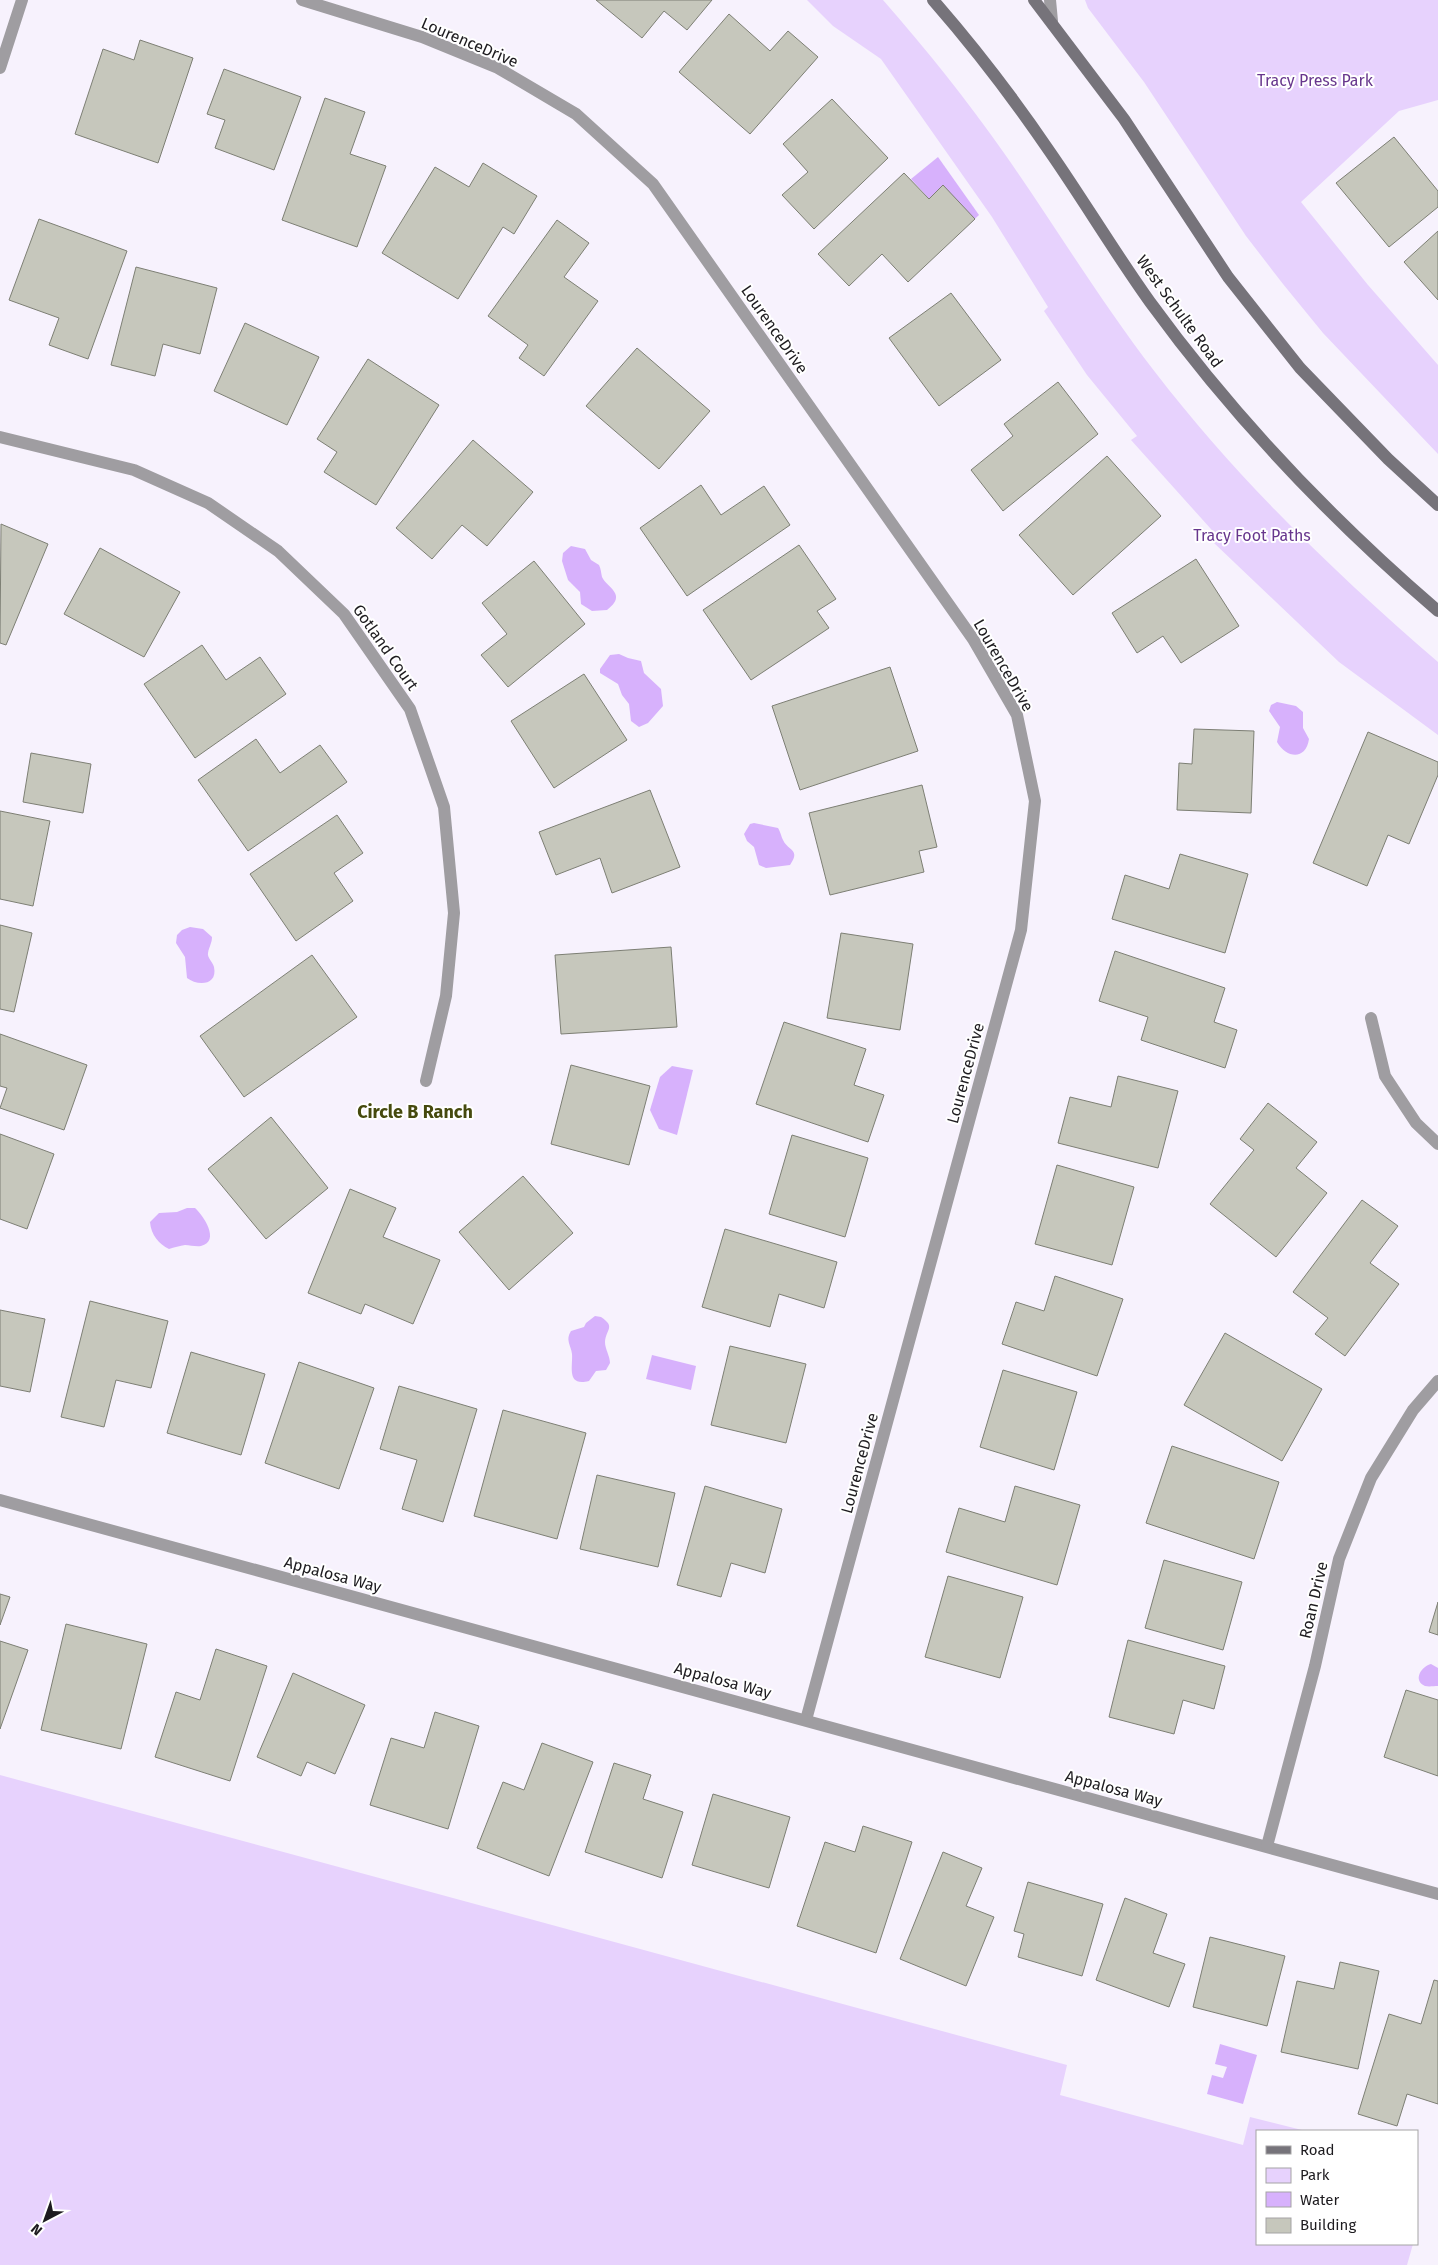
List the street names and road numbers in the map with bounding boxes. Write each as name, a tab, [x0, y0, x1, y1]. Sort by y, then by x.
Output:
street label: LourenceDrive	[418, 13, 521, 71]
street label: West Schulte Road	[1132, 251, 1227, 371]
street label: LourenceDrive	[737, 281, 812, 377]
street label: Gotland Court	[349, 601, 422, 694]
street label: LourenceDrive	[969, 616, 1038, 715]
street label: LourenceDrive	[943, 1021, 988, 1126]
street label: LourenceDrive	[837, 1411, 882, 1516]
street label: Appalosa Way	[282, 1552, 384, 1597]
street label: Roan Drive	[1295, 1560, 1332, 1640]
street label: Appalosa Way	[672, 1658, 774, 1703]
street label: Appalosa Way	[1063, 1766, 1165, 1811]

